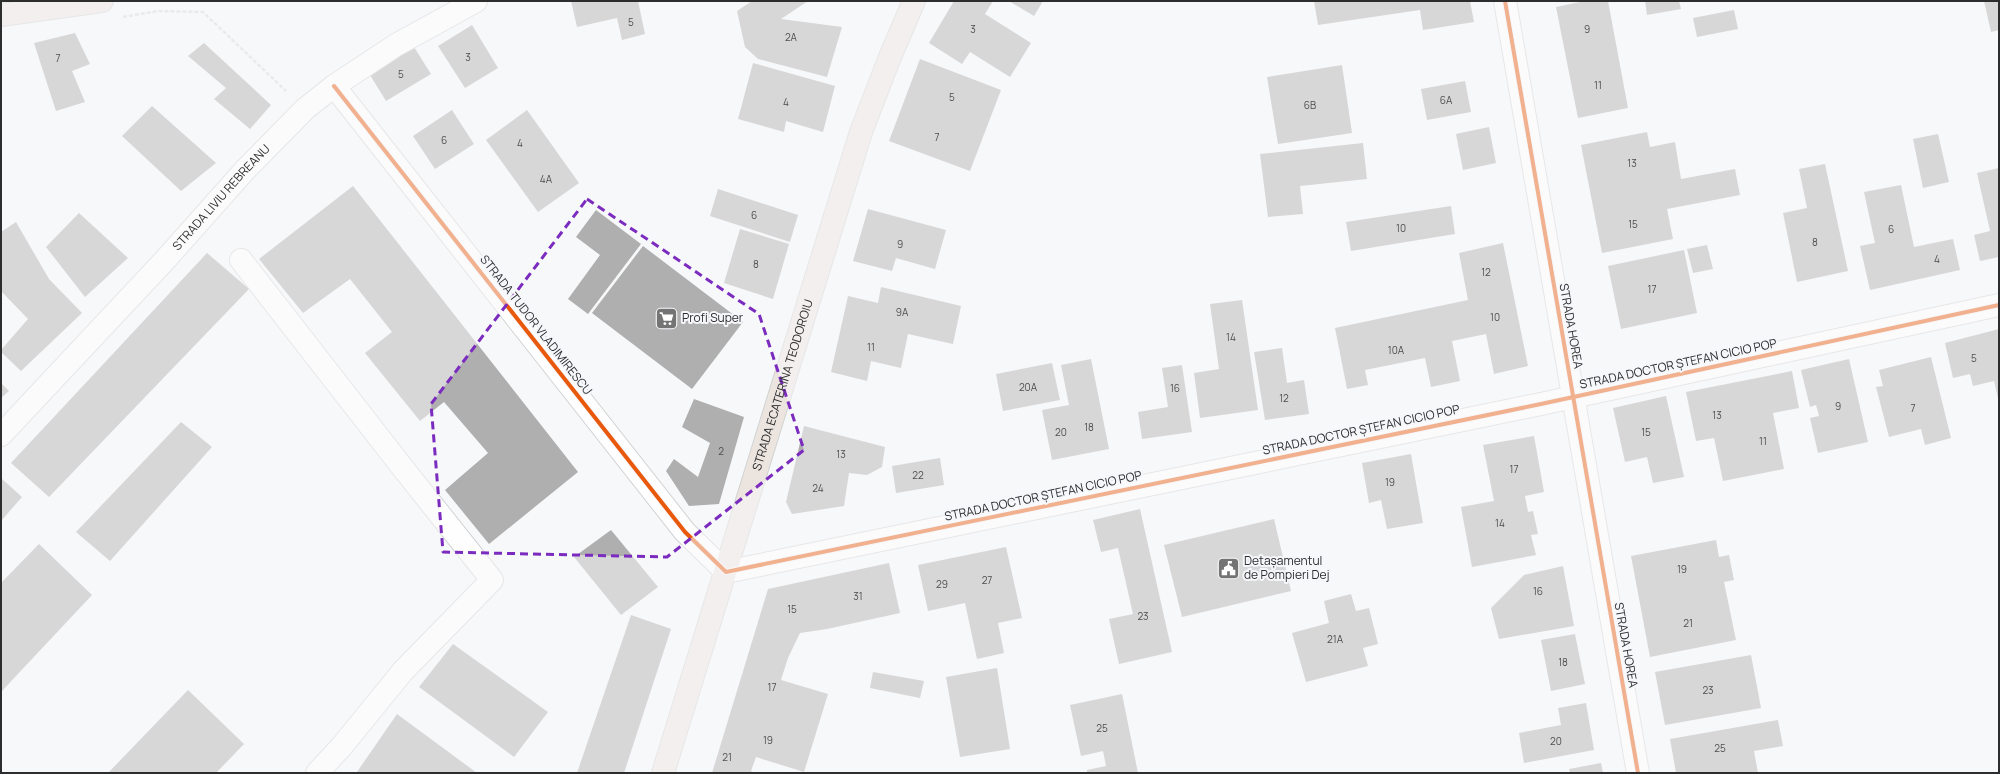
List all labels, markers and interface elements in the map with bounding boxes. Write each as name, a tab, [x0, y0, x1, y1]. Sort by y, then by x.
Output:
house number: 5	[628, 15, 634, 29]
house number: 3	[970, 22, 976, 36]
house number: 9	[1584, 22, 1590, 36]
house number: 2A	[785, 30, 798, 44]
house number: 3	[465, 50, 471, 64]
house number: 7	[55, 51, 61, 65]
house number: 5	[398, 67, 404, 81]
house number: 11	[1594, 78, 1602, 92]
house number: 5	[949, 90, 955, 104]
house number: 6A	[1440, 93, 1453, 107]
house number: 4	[783, 95, 789, 109]
house number: 6B	[1304, 98, 1316, 112]
house number: 7	[934, 130, 940, 144]
house number: 6	[441, 133, 447, 147]
house number: 4	[517, 136, 523, 150]
street label: STRADA LIVIU REBREANU	[168, 140, 274, 254]
house number: 13	[1627, 156, 1637, 170]
house number: 4A	[540, 172, 553, 186]
house number: 6	[751, 208, 757, 222]
house number: 15	[1628, 217, 1638, 231]
house number: 10	[1396, 221, 1406, 235]
house number: 6	[1888, 222, 1894, 236]
house number: 8	[1812, 235, 1818, 249]
house number: 9	[897, 237, 903, 251]
street label: STRADA TUDOR VLADIMIRESCU	[476, 251, 596, 398]
house number: 4	[1934, 252, 1940, 266]
house number: 8	[753, 257, 759, 271]
house number: 12	[1481, 265, 1491, 279]
street label: STRADA HOREA	[1556, 282, 1587, 370]
house number: 17	[1648, 282, 1656, 296]
street label: STRADA ECATERINA TEODOROIU	[748, 297, 817, 473]
supermarket icon: Profi Super	[654, 305, 680, 331]
house number: 9A	[896, 305, 909, 319]
place label: Profi Super	[682, 309, 744, 326]
house number: 10	[1490, 310, 1500, 324]
house number: 14	[1226, 330, 1236, 344]
street label: STRADA DOCTOR ȘTEFAN CICIO POP	[1578, 334, 1778, 393]
house number: 11	[867, 340, 875, 354]
house number: 10A	[1388, 343, 1405, 357]
house number: 5	[1971, 351, 1977, 365]
house number: 20A	[1019, 380, 1038, 394]
house number: 16	[1170, 381, 1180, 395]
house number: 12	[1279, 391, 1289, 405]
house number: 9	[1835, 399, 1841, 413]
street label: STRADA DOCTOR ȘTEFAN CICIO POP	[1261, 400, 1461, 459]
house number: 7	[1910, 401, 1916, 415]
house number: 13	[1712, 408, 1722, 422]
house number: 18	[1084, 420, 1094, 434]
house number: 20	[1055, 425, 1067, 439]
house number: 15	[1641, 425, 1651, 439]
house number: 11	[1759, 434, 1767, 448]
house number: 2	[718, 444, 724, 458]
house number: 13	[836, 447, 846, 461]
house number: 17	[1510, 462, 1518, 476]
street label: STRADA DOCTOR ȘTEFAN CICIO POP	[943, 466, 1143, 525]
house number: 22	[912, 468, 924, 482]
house number: 19	[1385, 475, 1395, 489]
house number: 24	[812, 481, 824, 495]
house number: 14	[1495, 516, 1505, 530]
place label: Detașamentul de Pompieri Dej	[1244, 552, 1330, 583]
public building icon: Detașamentul de Pompieri Dej	[1215, 555, 1241, 581]
house number: 19	[1677, 562, 1687, 576]
house number: 27	[982, 573, 992, 587]
house number: 29	[936, 577, 948, 591]
house number: 16	[1533, 584, 1543, 598]
house number: 31	[853, 589, 863, 603]
street label: STRADA HOREA	[1611, 601, 1642, 689]
house number: 15	[787, 602, 797, 616]
house number: 23	[1137, 609, 1149, 623]
house number: 21	[1683, 616, 1693, 630]
house number: 21A	[1327, 632, 1344, 646]
house number: 18	[1558, 655, 1568, 669]
house number: 17	[768, 680, 776, 694]
house number: 23	[1702, 683, 1714, 697]
house number: 25	[1096, 721, 1108, 735]
house number: 19	[763, 733, 773, 747]
house number: 20	[1550, 734, 1562, 748]
house number: 25	[1714, 741, 1726, 755]
house number: 21	[722, 750, 732, 764]

